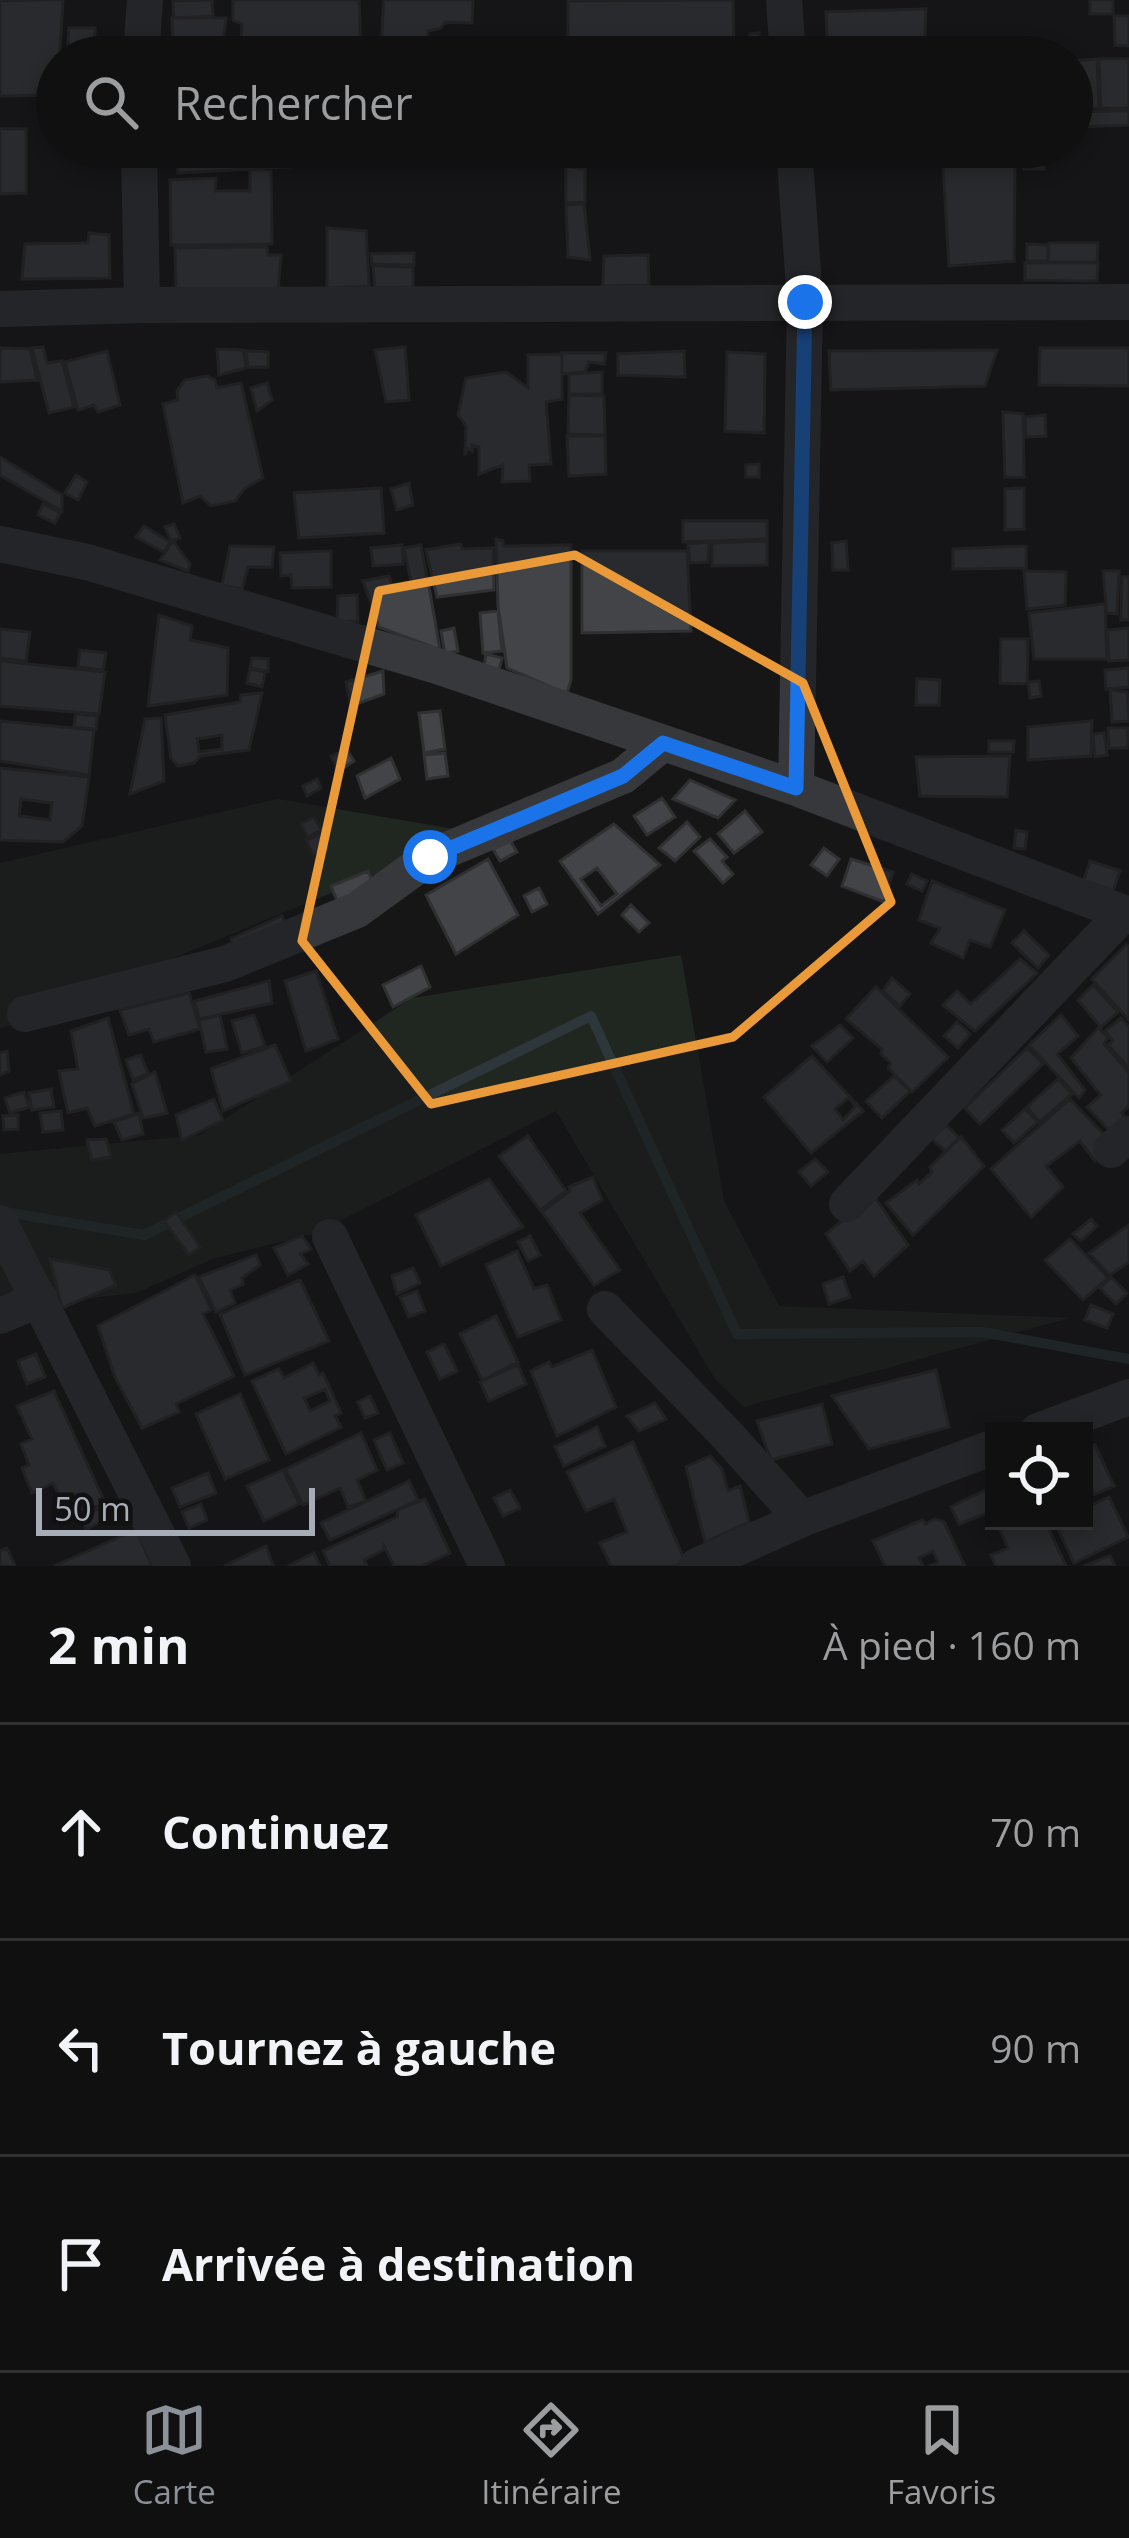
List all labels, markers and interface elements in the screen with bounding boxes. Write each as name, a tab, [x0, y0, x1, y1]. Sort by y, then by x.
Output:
search box	[36, 36, 1093, 168]
icon: search	[78, 69, 144, 135]
text: Rechercher	[174, 72, 413, 133]
route end	[778, 275, 832, 329]
route start	[403, 830, 457, 884]
map controls	[985, 1422, 1093, 1530]
button: locate	[985, 1422, 1093, 1530]
scale bar	[36, 1482, 315, 1535]
text: 50 m	[54, 1486, 131, 1531]
text: 2 min	[48, 1609, 190, 1679]
text: À pied · 160 m	[823, 1618, 1081, 1671]
icon: ahead	[48, 1799, 114, 1865]
text: Continuez	[162, 1801, 389, 1862]
text: 70 m	[990, 1805, 1081, 1858]
icon: left	[48, 2015, 114, 2081]
text: Tournez à gauche	[162, 2017, 556, 2078]
text: 90 m	[990, 2021, 1081, 2074]
icon: arrive	[48, 2231, 114, 2297]
text: Arrivée à destination	[162, 2233, 635, 2294]
tab: Carte	[133, 2397, 216, 2514]
tab: Itinéraire	[481, 2397, 621, 2514]
tab: Favoris	[887, 2397, 996, 2514]

